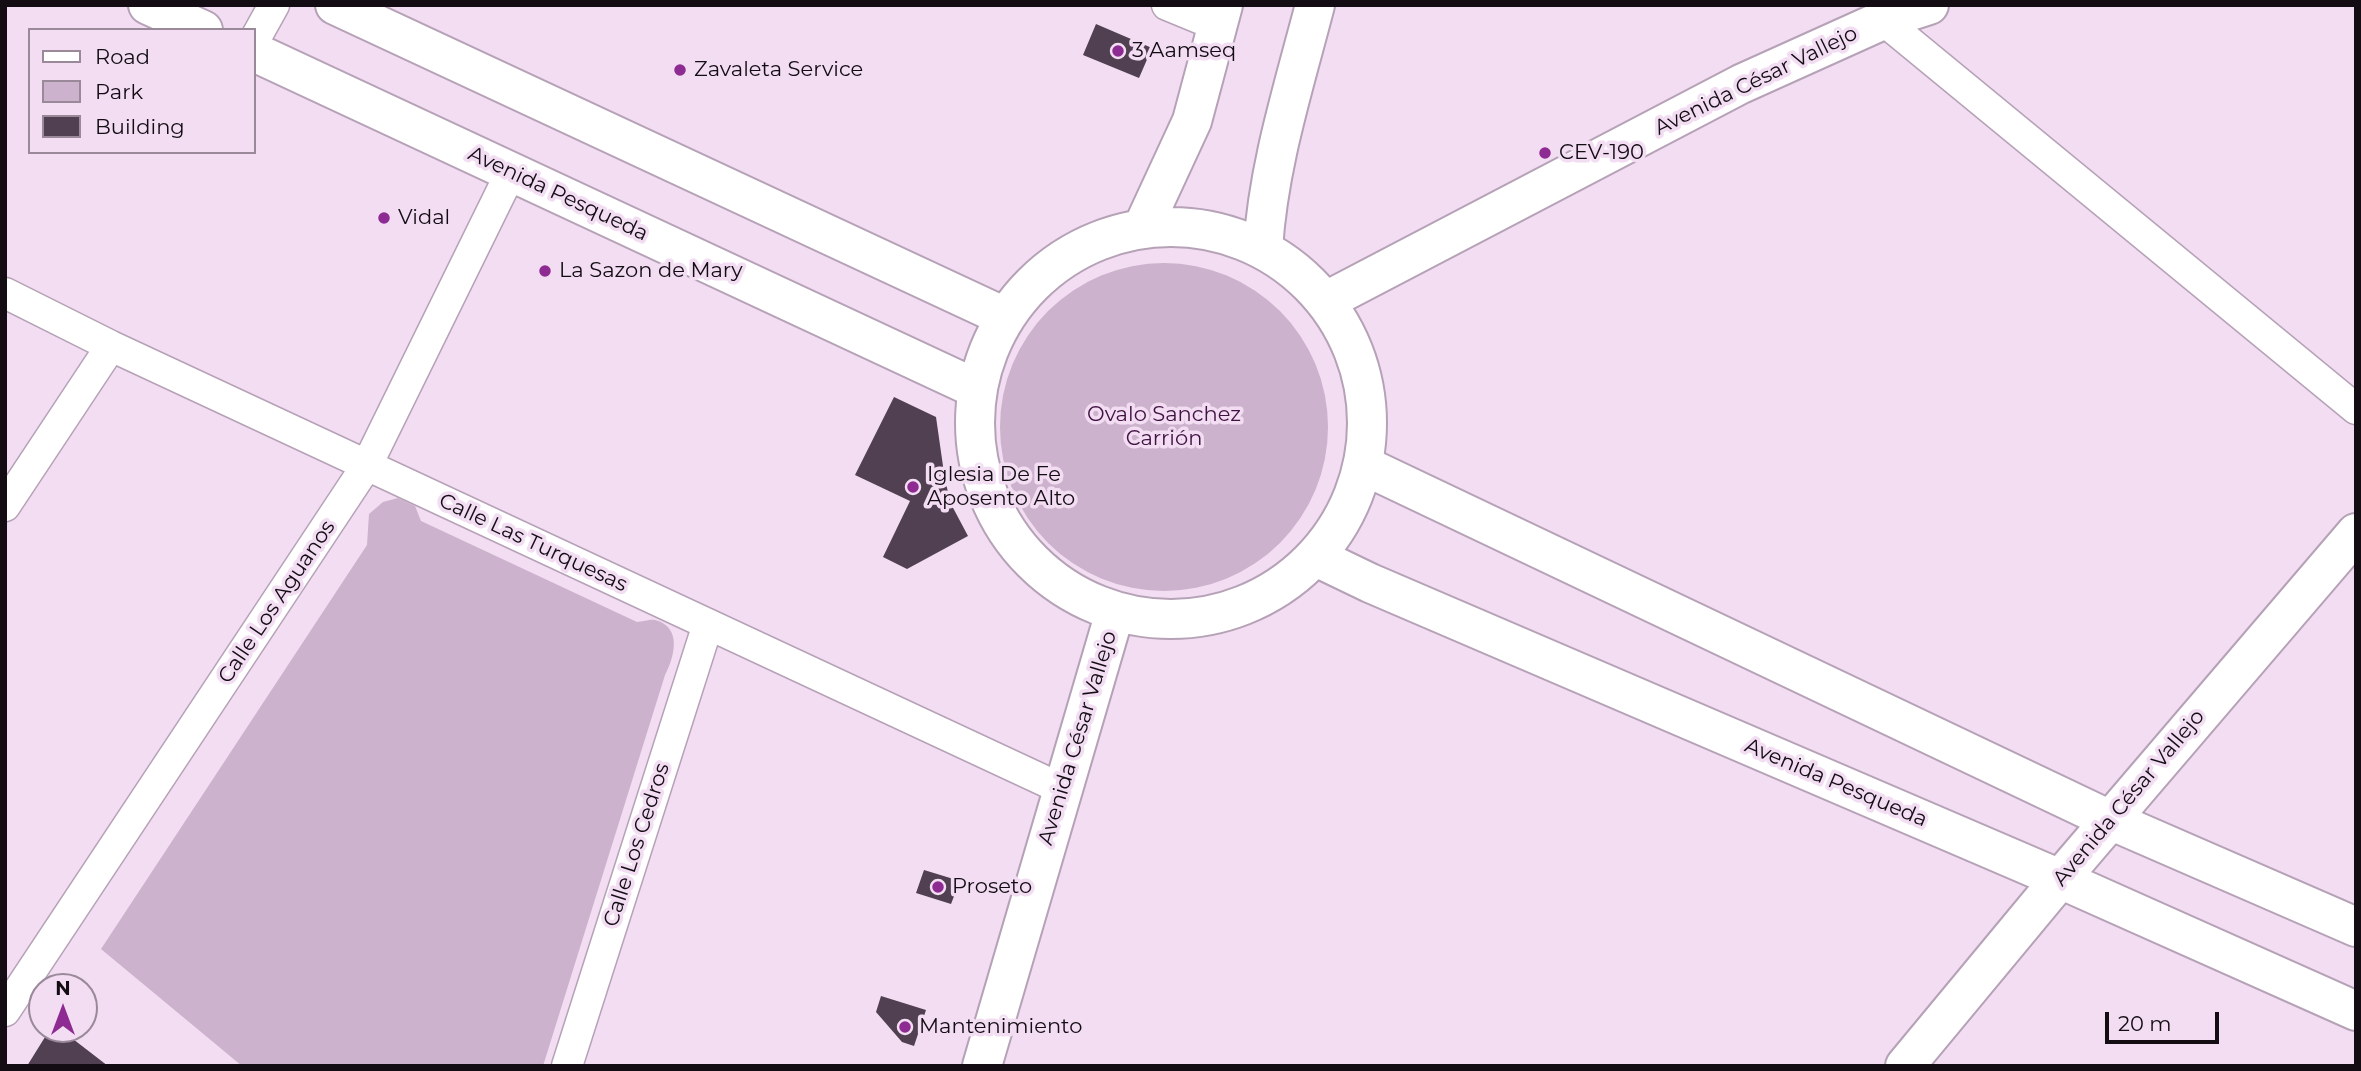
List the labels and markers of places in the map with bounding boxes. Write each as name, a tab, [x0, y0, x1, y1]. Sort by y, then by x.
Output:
place label: 3 Aamseq	[1132, 38, 1236, 64]
marker: 3 Aamseq	[1110, 43, 1126, 59]
place label: Zavaleta Service	[694, 57, 863, 83]
marker: Zavaleta Service	[672, 62, 688, 78]
place label: CEV-190	[1559, 140, 1644, 166]
marker: CEV-190	[1537, 145, 1553, 161]
place label: Vidal	[398, 205, 450, 231]
marker: Vidal	[376, 210, 392, 226]
place label: La Sazon de Mary	[559, 258, 743, 284]
marker: La Sazon de Mary	[537, 263, 553, 279]
place label: Iglesia De Fe Aposento Alto	[927, 462, 1075, 512]
marker: Iglesia De Fe Aposento Alto	[905, 479, 921, 495]
place label: Proseto	[952, 874, 1032, 900]
marker: Proseto	[930, 879, 946, 895]
place label: Mantenimiento	[919, 1014, 1082, 1040]
marker: Mantenimiento	[897, 1019, 913, 1035]

